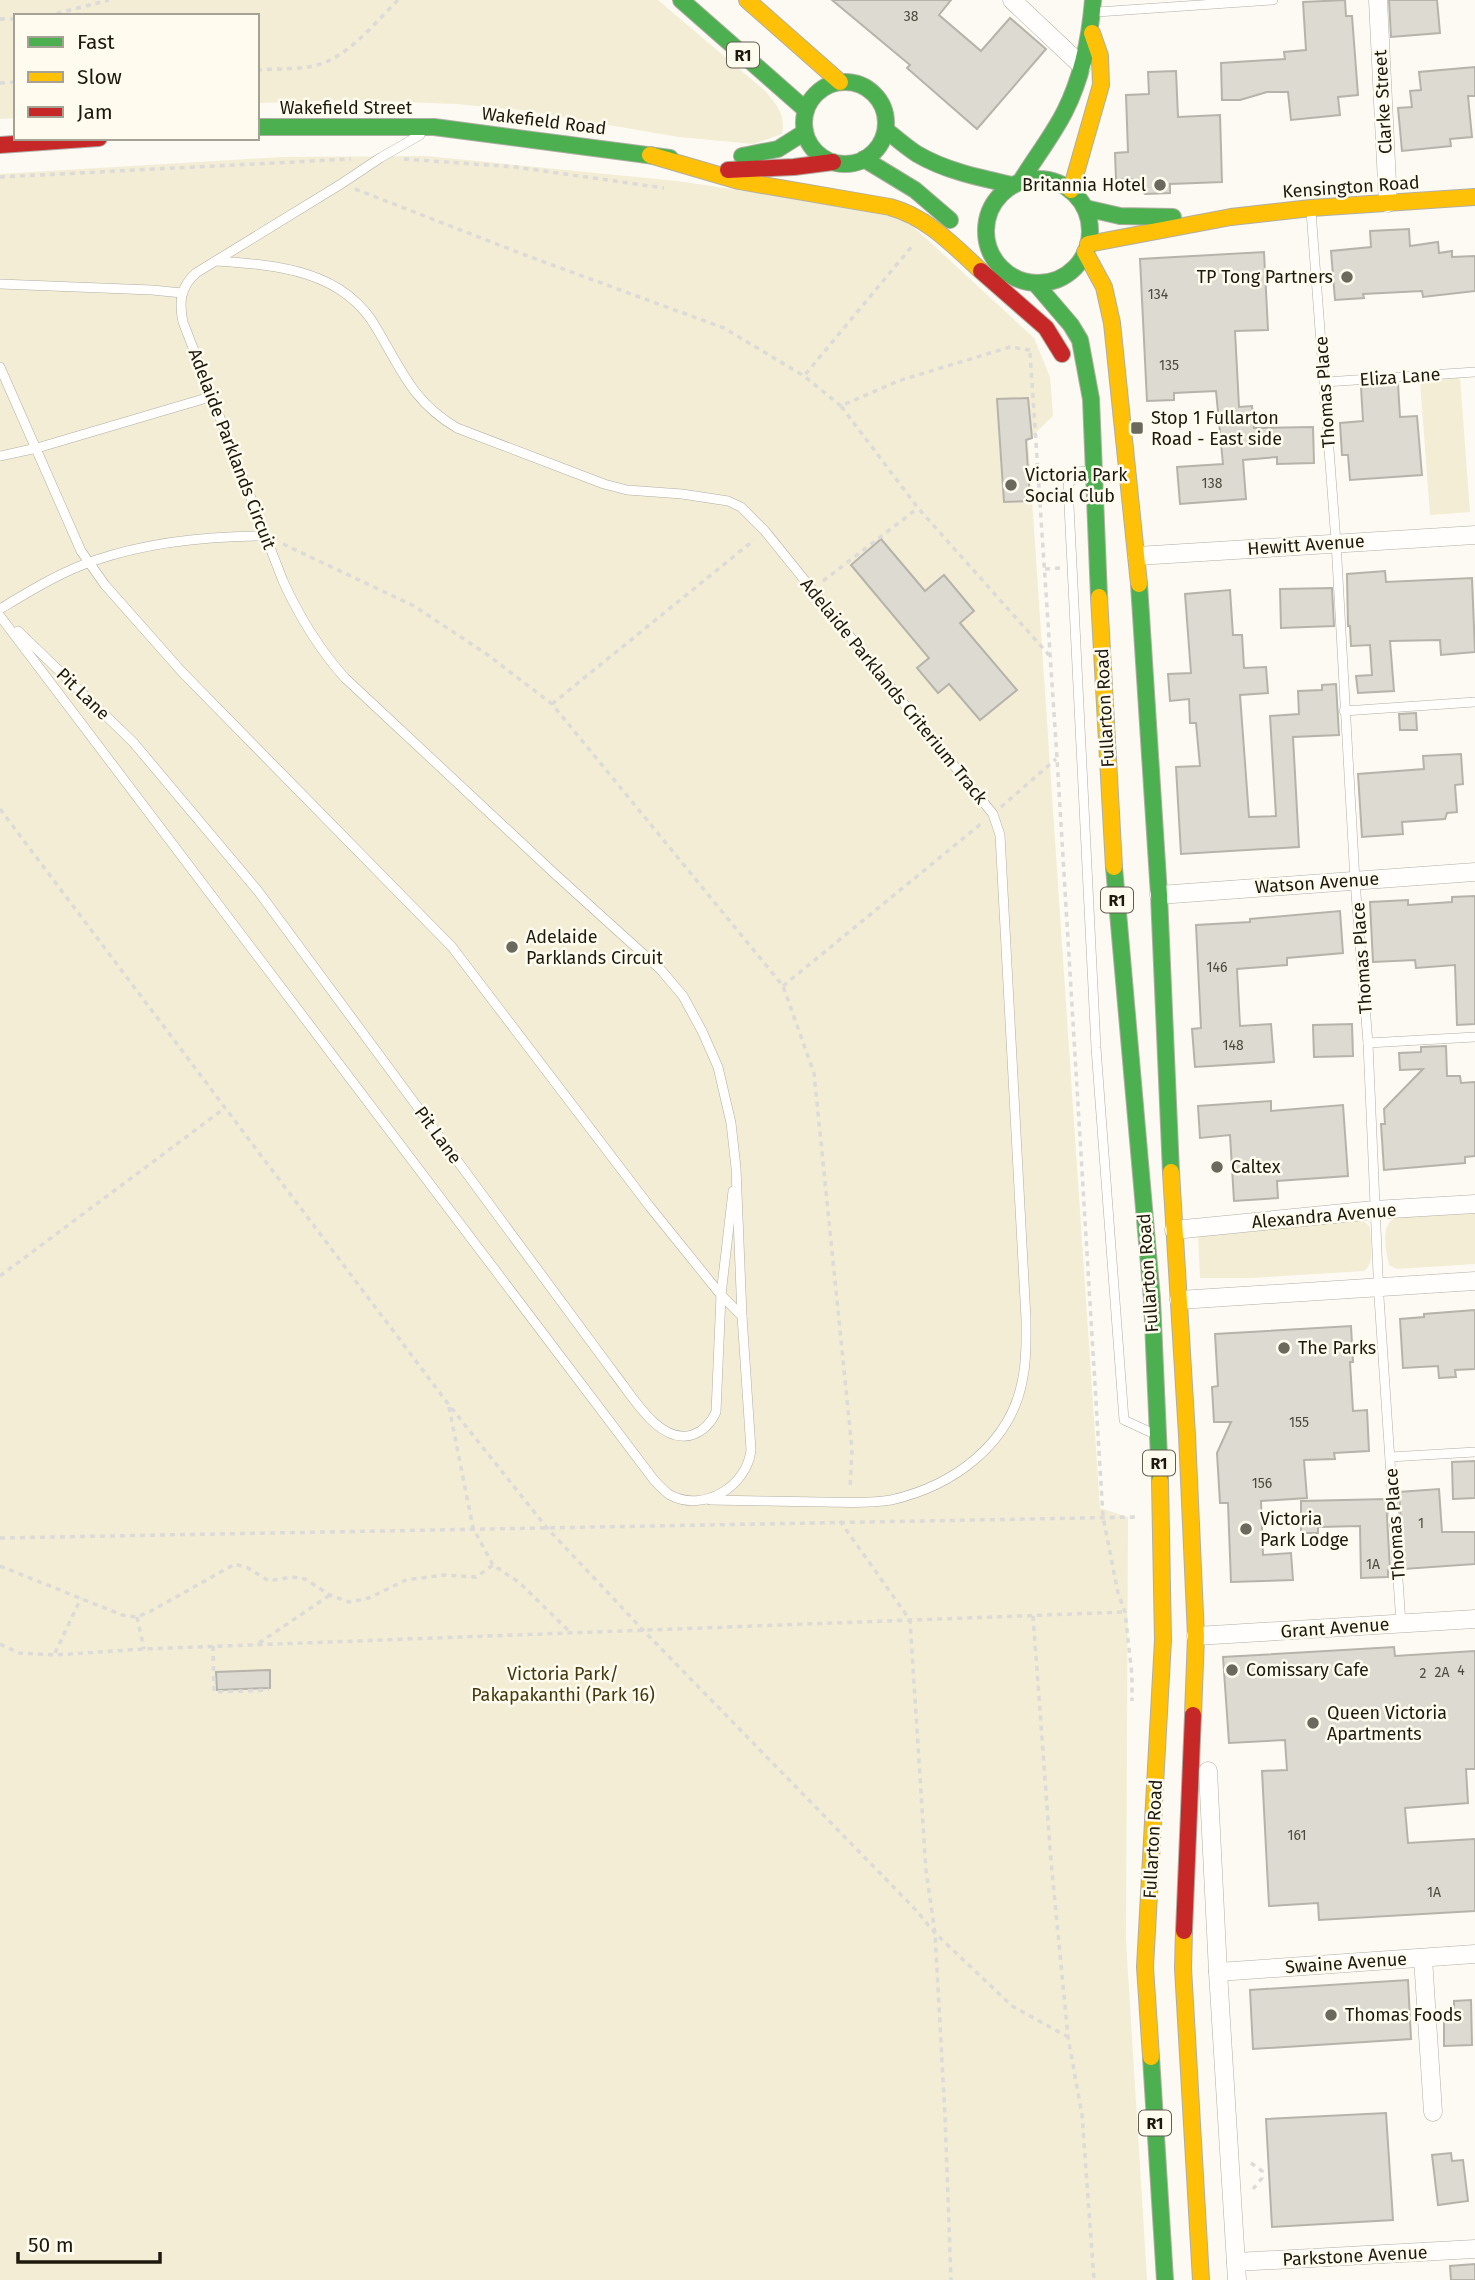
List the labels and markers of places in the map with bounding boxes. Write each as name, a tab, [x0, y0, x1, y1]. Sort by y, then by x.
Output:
place label: Britannia Hotel	[1022, 174, 1146, 196]
marker: Britannia Hotel	[1152, 177, 1168, 193]
place label: TP Tong Partners	[1197, 266, 1333, 288]
marker: TP Tong Partners	[1339, 269, 1355, 285]
place label: Stop 1 Fullarton Road - East side	[1151, 407, 1282, 450]
marker: Stop 1 Fullarton Road - East side	[1129, 420, 1145, 436]
place label: Victoria Park Social Club	[1025, 464, 1128, 507]
marker: Victoria Park Social Club	[1003, 477, 1019, 493]
place label: Adelaide Parklands Circuit	[526, 926, 663, 969]
marker: Adelaide Parklands Circuit	[504, 939, 520, 955]
place label: Caltex	[1231, 1156, 1281, 1178]
marker: Caltex	[1209, 1159, 1225, 1175]
place label: The Parks	[1298, 1337, 1376, 1359]
marker: The Parks	[1276, 1340, 1292, 1356]
place label: Victoria Park Lodge	[1260, 1508, 1349, 1551]
marker: Victoria Park Lodge	[1238, 1521, 1254, 1537]
place label: Comissary Cafe	[1246, 1659, 1369, 1681]
marker: Comissary Cafe	[1224, 1662, 1240, 1678]
place label: Queen Victoria Apartments	[1327, 1702, 1447, 1745]
marker: Queen Victoria Apartments	[1305, 1715, 1321, 1731]
place label: Thomas Foods	[1345, 2004, 1462, 2026]
marker: Thomas Foods	[1323, 2007, 1339, 2023]

